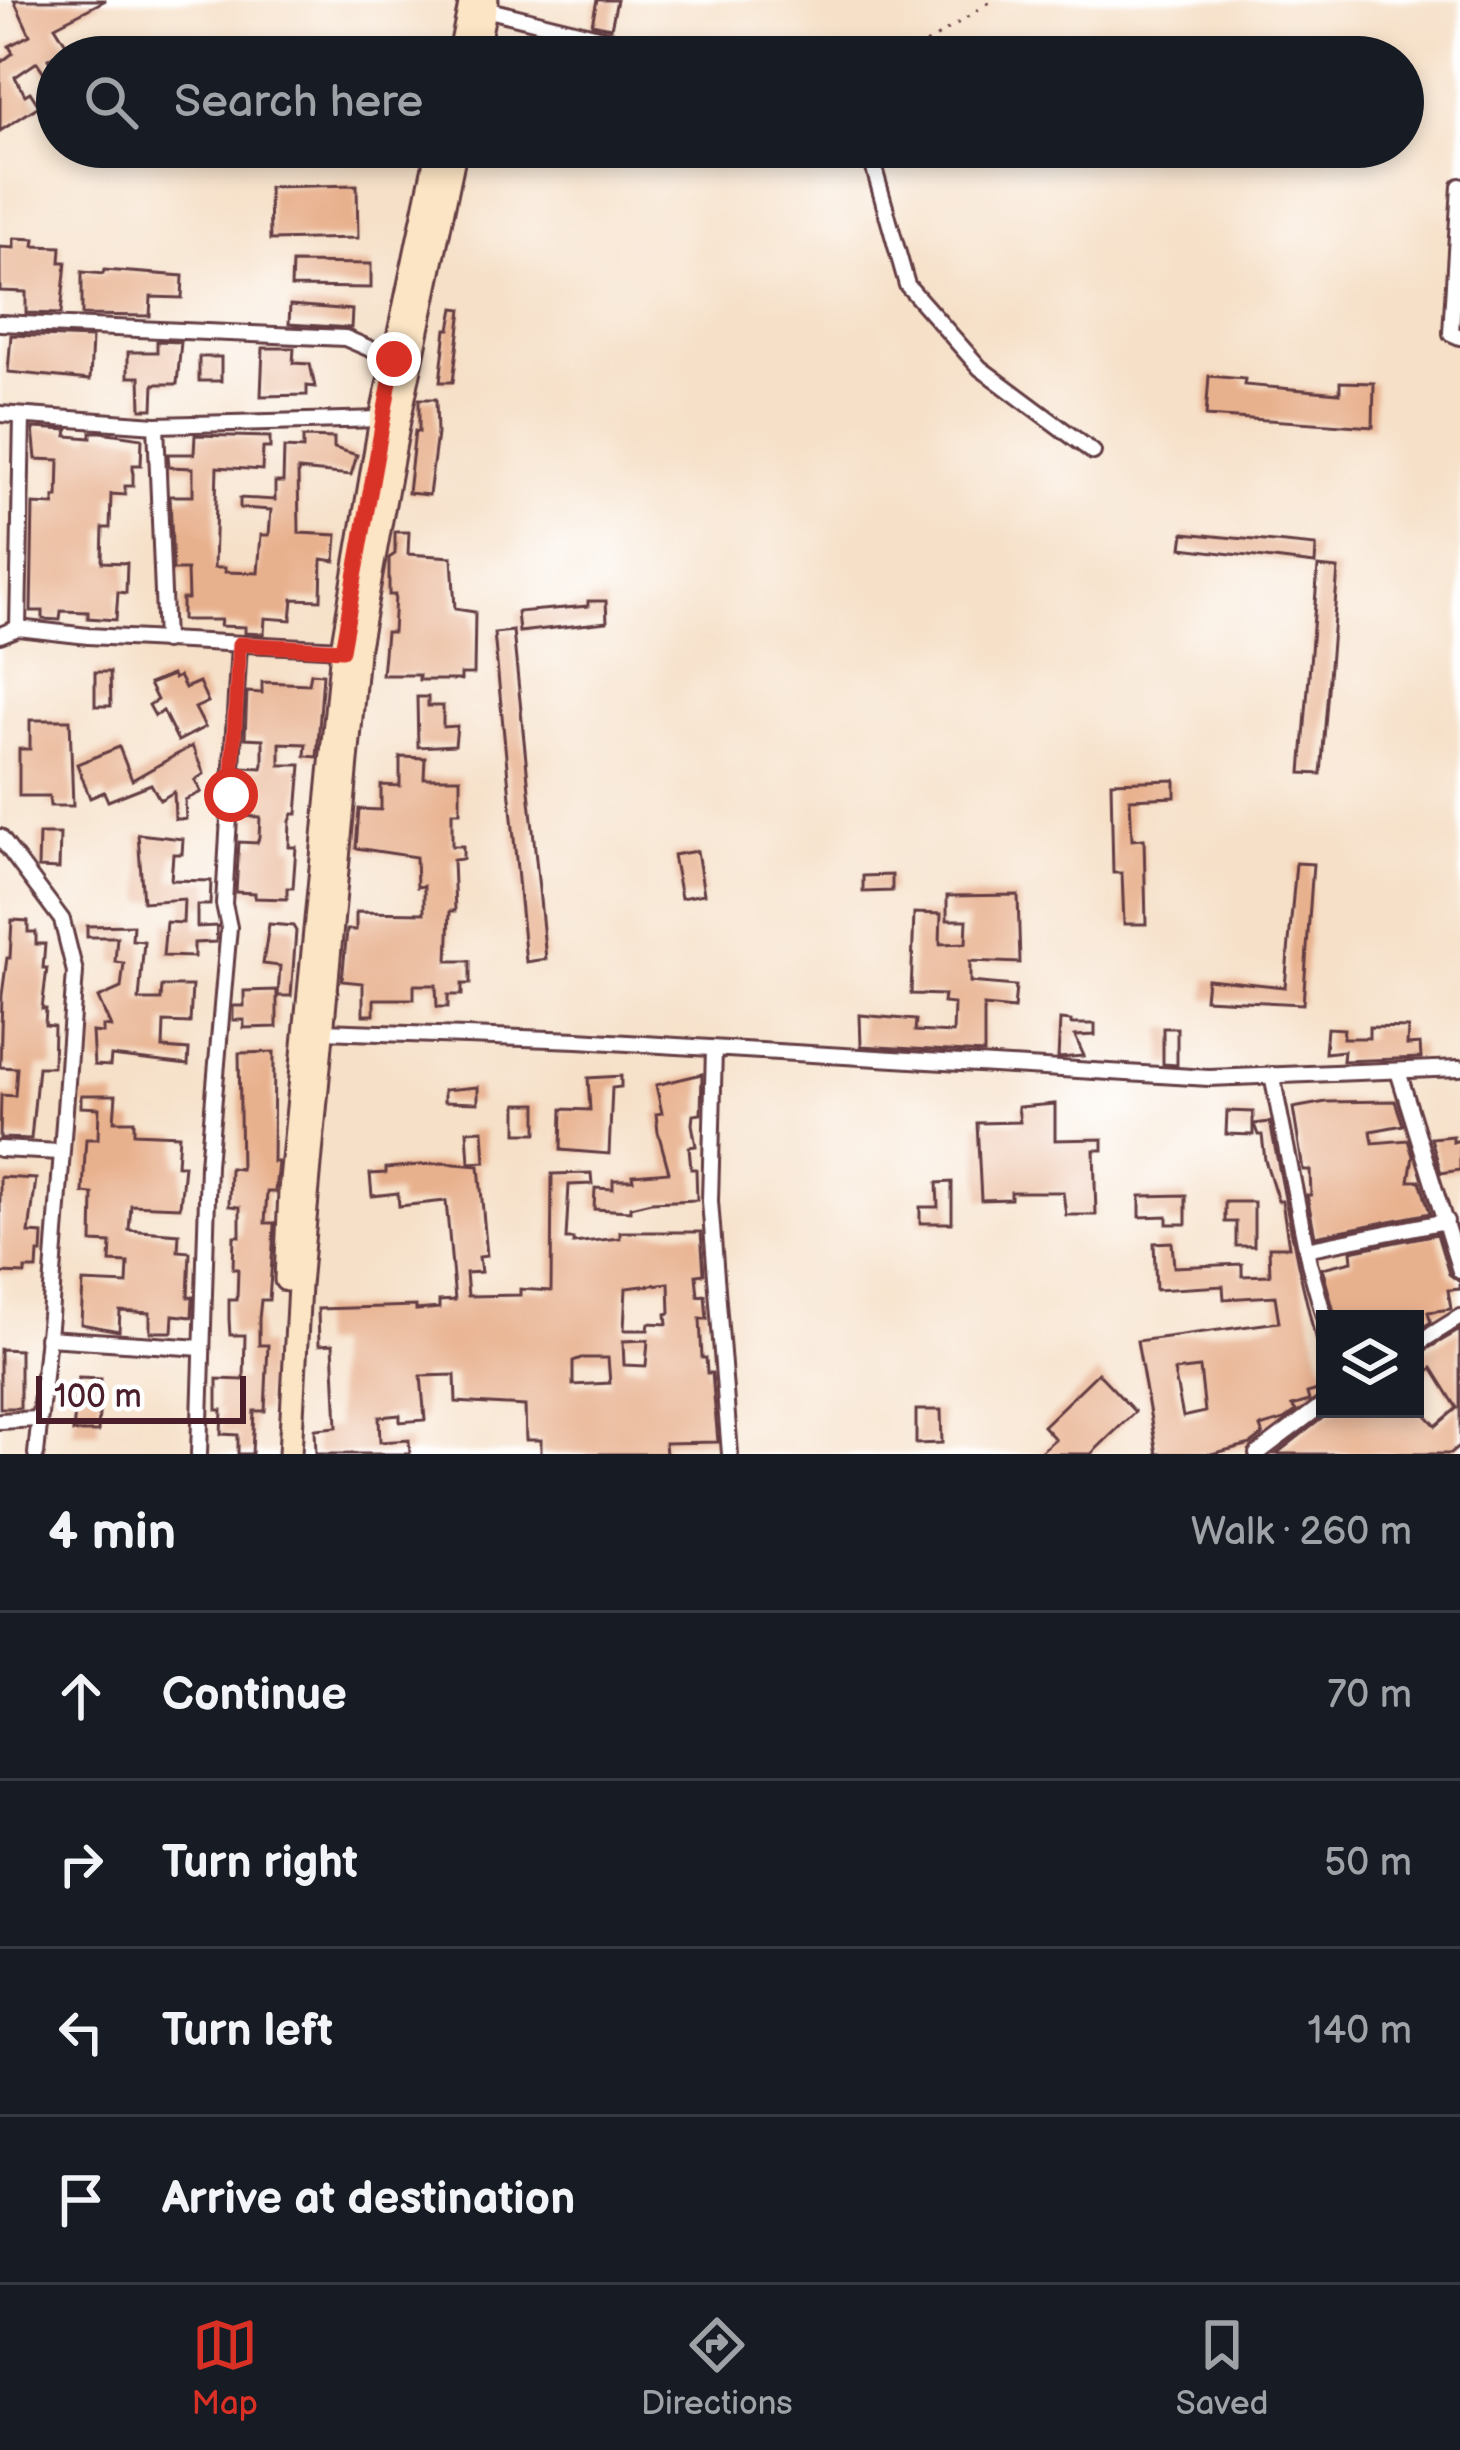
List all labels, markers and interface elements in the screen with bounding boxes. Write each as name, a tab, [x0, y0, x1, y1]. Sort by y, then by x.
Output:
search box	[36, 36, 1424, 168]
icon: search	[78, 69, 144, 135]
text: Search here	[174, 75, 423, 130]
route end	[367, 332, 421, 386]
route start	[204, 768, 258, 822]
map controls	[1316, 1310, 1424, 1418]
button: layers	[1316, 1310, 1424, 1418]
scale bar	[36, 1370, 246, 1423]
text: 100 m	[54, 1377, 142, 1417]
text: 4 min	[48, 1502, 176, 1563]
text: Walk · 260 m	[1191, 1509, 1412, 1556]
icon: ahead	[48, 1663, 114, 1729]
text: Continue	[162, 1668, 347, 1723]
text: 70 m	[1327, 1672, 1412, 1719]
icon: right	[48, 1831, 114, 1897]
text: Turn right	[162, 1836, 358, 1891]
text: 50 m	[1324, 1840, 1412, 1887]
icon: left	[48, 1999, 114, 2065]
text: Turn left	[162, 2004, 333, 2059]
text: 140 m	[1307, 2008, 1412, 2055]
icon: arrive	[48, 2167, 114, 2233]
text: Arrive at destination	[162, 2172, 575, 2227]
tab: Map	[192, 2312, 258, 2424]
tab: Directions	[641, 2312, 793, 2424]
tab: Saved	[1176, 2312, 1268, 2424]

